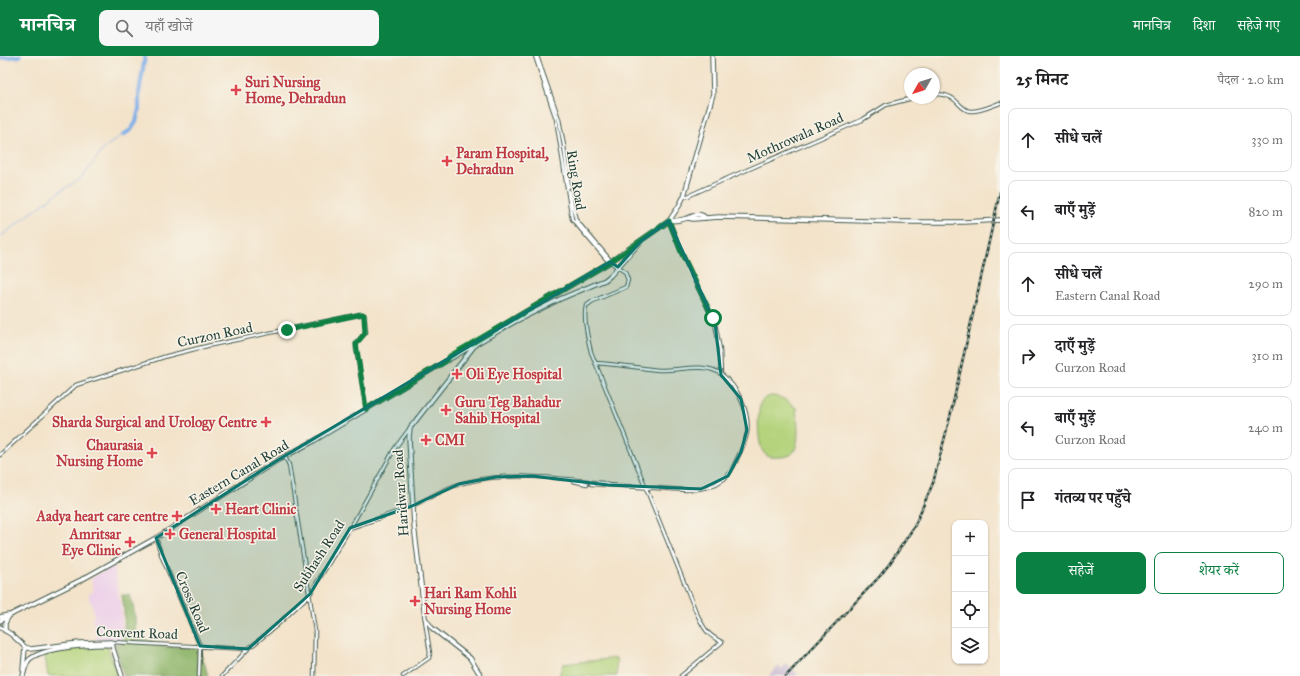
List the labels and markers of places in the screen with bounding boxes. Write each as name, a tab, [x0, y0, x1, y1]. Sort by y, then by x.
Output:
place label: Suri Nursing Home, Dehradun	[245, 74, 346, 107]
marker: Suri Nursing Home, Dehradun	[230, 84, 242, 96]
place label: Param Hospital, Dehradun	[456, 145, 549, 178]
marker: Param Hospital, Dehradun	[441, 155, 453, 167]
place label: Oli Eye Hospital	[466, 366, 563, 384]
marker: Oli Eye Hospital	[451, 368, 463, 380]
place label: Guru Teg Bahadur Sahib Hospital	[455, 394, 562, 428]
marker: Guru Teg Bahadur Sahib Hospital	[440, 404, 452, 416]
place label: Sharda Surgical and Urology Centre	[52, 414, 257, 432]
marker: Sharda Surgical and Urology Centre	[260, 416, 272, 428]
place label: CMI	[435, 432, 465, 449]
marker: CMI	[420, 434, 432, 446]
place label: Chaurasia Nursing Home	[56, 437, 144, 471]
marker: Chaurasia Nursing Home	[146, 447, 158, 459]
place label: Heart Clinic	[225, 501, 296, 518]
marker: Heart Clinic	[210, 503, 222, 515]
place label: Aadya heart care centre	[36, 508, 168, 526]
marker: Aadya heart care centre	[171, 510, 183, 522]
place label: Amritsar Eye Clinic	[62, 526, 122, 560]
place label: General Hospital	[179, 526, 277, 544]
marker: General Hospital	[164, 528, 176, 540]
marker: Amritsar Eye Clinic	[124, 536, 136, 548]
place label: Hari Ram Kohli Nursing Home	[424, 585, 517, 619]
marker: Hari Ram Kohli Nursing Home	[409, 595, 421, 607]

